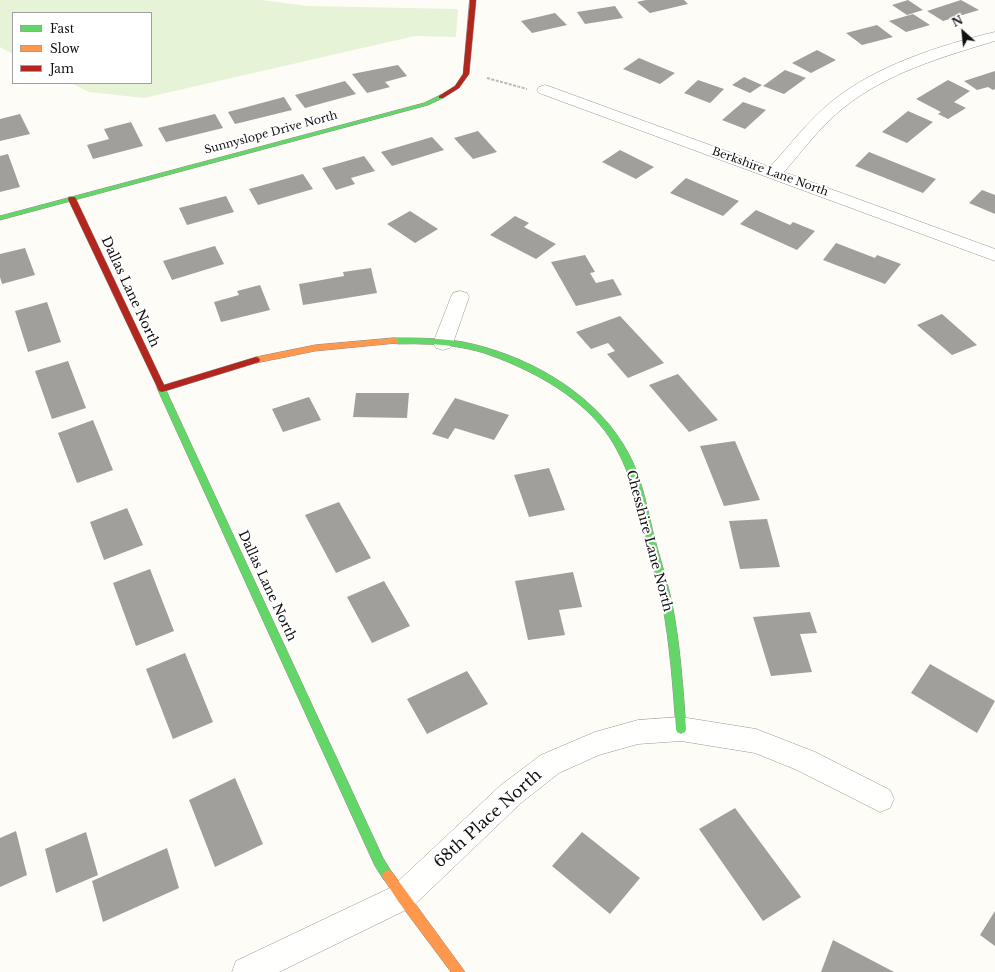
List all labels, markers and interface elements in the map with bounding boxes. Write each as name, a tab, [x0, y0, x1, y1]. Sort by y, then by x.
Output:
legend	[12, 12, 152, 84]
north arrow	[943, 12, 983, 52]
text: N	[950, 13, 965, 30]
text: Fast	[50, 21, 74, 36]
text: Slow	[50, 41, 79, 56]
text: Jam	[50, 61, 74, 76]
street label: Sunnyslope Drive North	[203, 109, 339, 157]
street label: Berkshire Lane North	[710, 145, 830, 199]
street label: Dallas Lane North	[97, 234, 163, 350]
street label: Chesshire Lane North	[623, 469, 675, 613]
street label: Dallas Lane North	[234, 528, 300, 644]
street label: 68th Place North	[430, 766, 546, 872]

